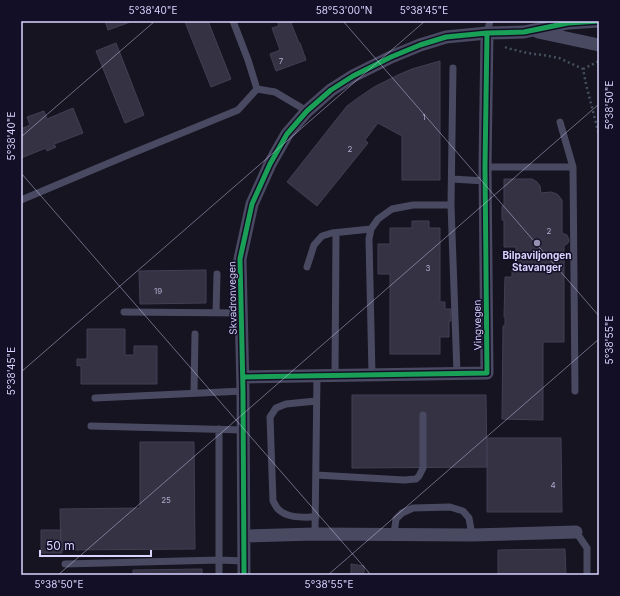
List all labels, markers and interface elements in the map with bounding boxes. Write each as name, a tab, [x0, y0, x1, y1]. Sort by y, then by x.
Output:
text: 5°38'40"E	[129, 4, 177, 16]
text: 58°53'00"N	[316, 4, 372, 16]
text: 5°38'45"E	[400, 4, 448, 16]
house number: 7	[279, 56, 284, 66]
text: 5°38'50"E	[603, 80, 615, 130]
text: 5°38'40"E	[5, 112, 17, 160]
house number: 1	[422, 112, 426, 122]
house number: 2	[348, 144, 353, 154]
house number: 2	[547, 226, 552, 236]
marker: Bilpaviljongen Stavanger	[532, 238, 542, 248]
place label: Bilpaviljongen Stavanger	[502, 249, 572, 274]
street label: Skvadronvegen	[225, 261, 239, 335]
house number: 3	[426, 263, 431, 273]
house number: 19	[154, 286, 162, 296]
street label: Vingvegen	[471, 300, 483, 350]
text: 5°38'55"E	[603, 316, 615, 364]
text: 5°38'45"E	[5, 347, 17, 395]
house number: 4	[550, 480, 556, 490]
house number: 25	[161, 495, 171, 505]
scale bar	[40, 532, 151, 558]
text: 50 m	[46, 538, 75, 553]
text: 5°38'50"E	[34, 578, 84, 590]
text: 5°38'55"E	[305, 578, 353, 590]

